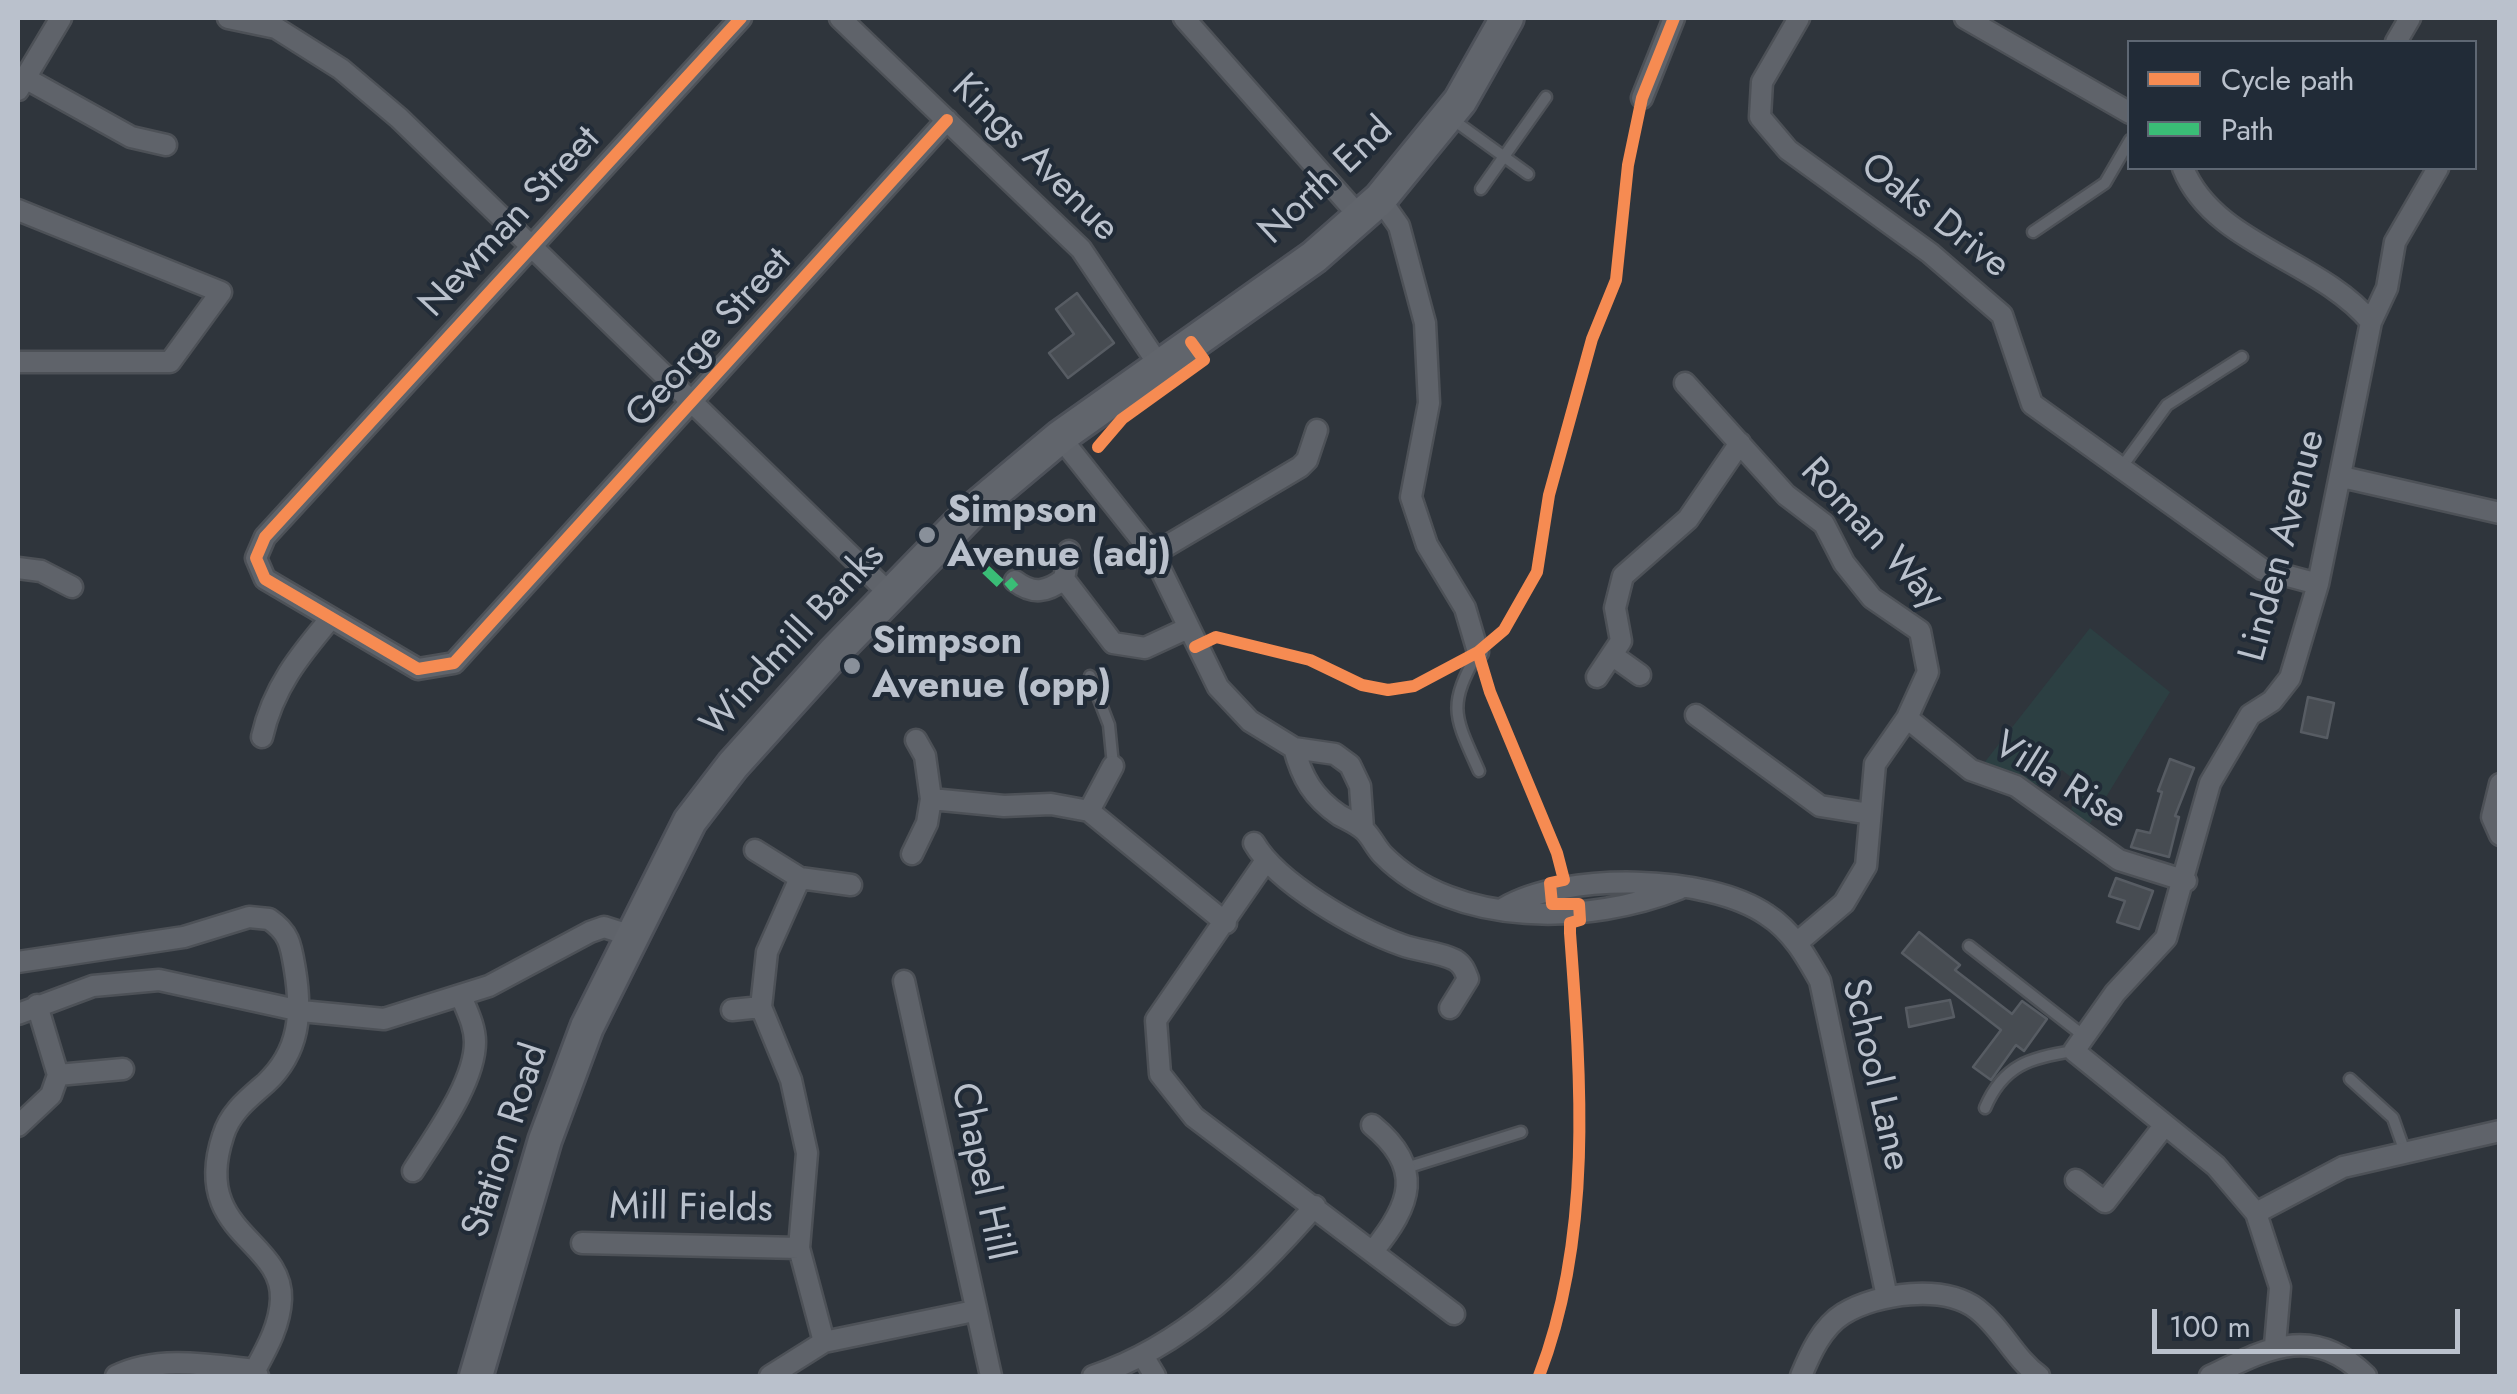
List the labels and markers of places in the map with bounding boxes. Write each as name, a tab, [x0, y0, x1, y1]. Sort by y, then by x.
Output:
place label: Simpson Avenue (adj)	[947, 490, 1171, 580]
marker: Simpson Avenue (adj)	[916, 524, 938, 546]
place label: Simpson Avenue (opp)	[872, 621, 1111, 711]
marker: Simpson Avenue (opp)	[841, 655, 863, 677]

